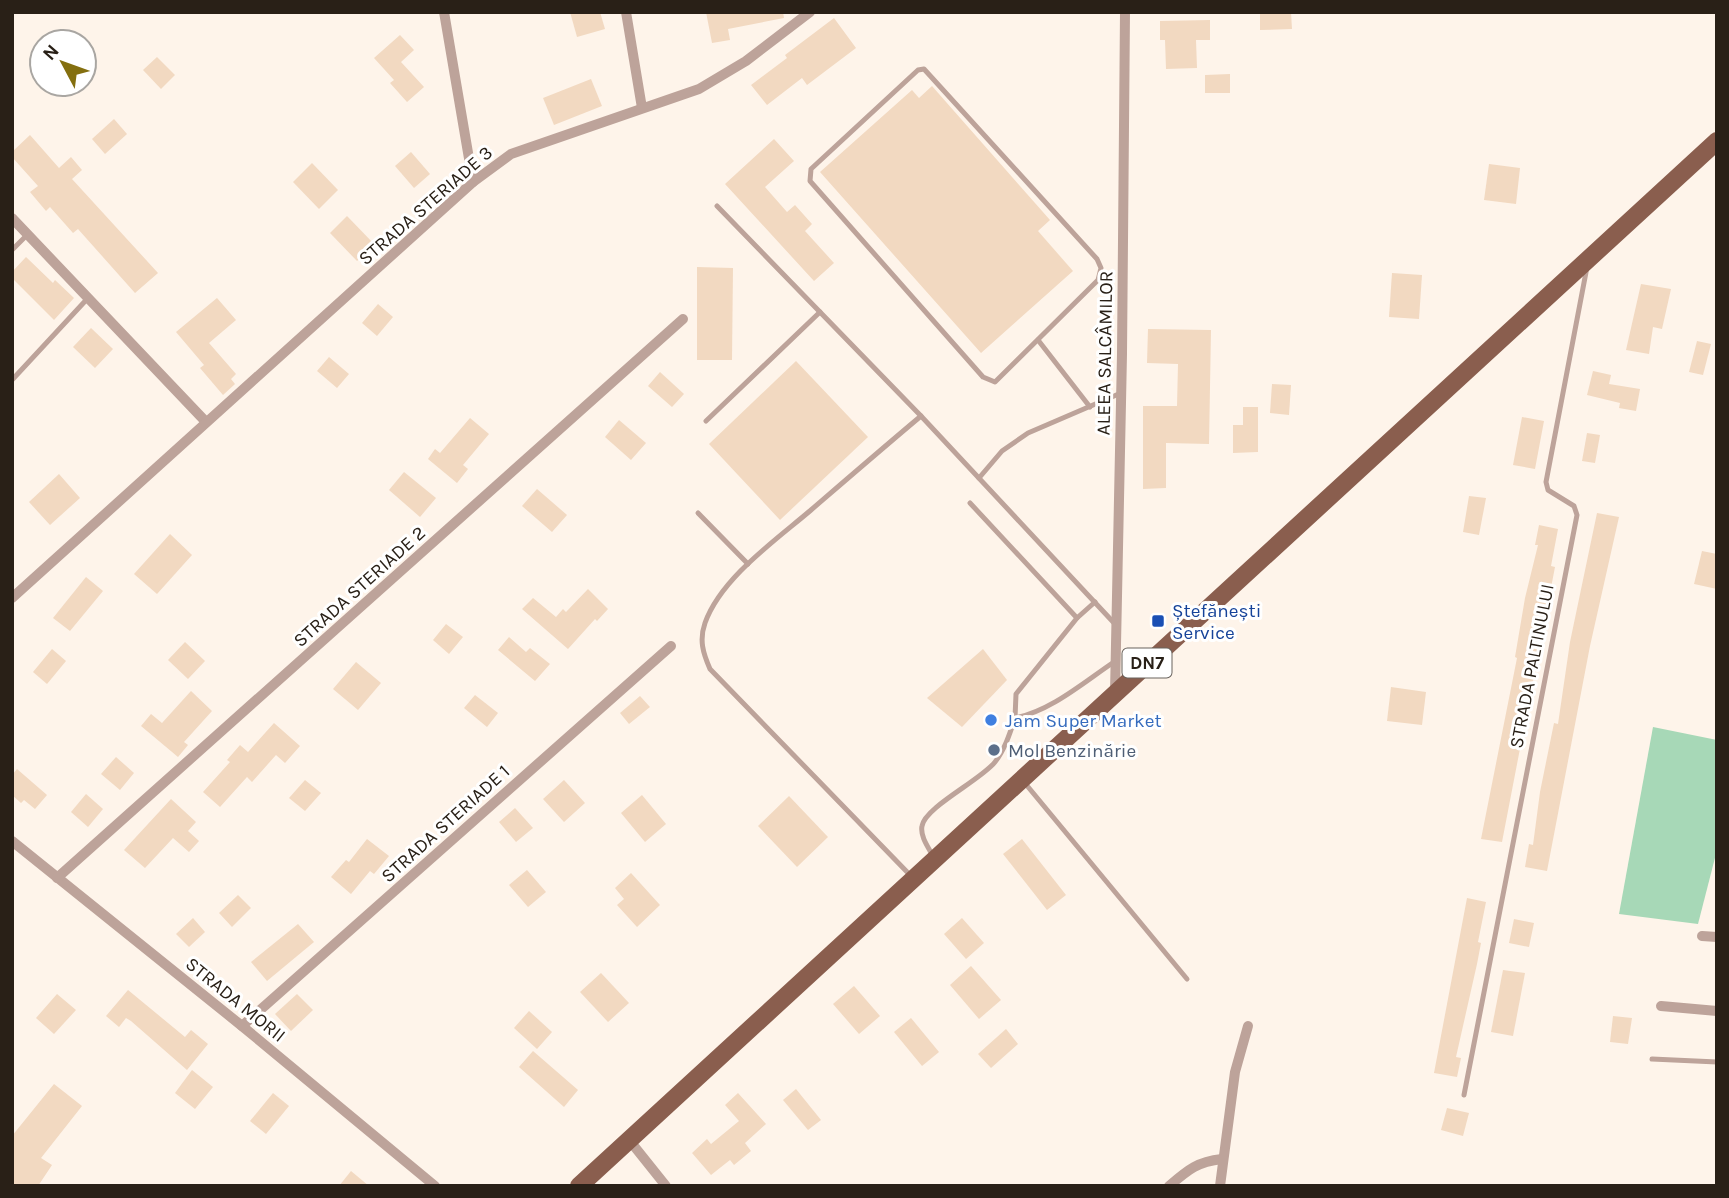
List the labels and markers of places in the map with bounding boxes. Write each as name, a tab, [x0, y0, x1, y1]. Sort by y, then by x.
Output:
place label: Ștefănești Service	[1172, 600, 1261, 644]
marker: Ștefănești Service	[1150, 613, 1166, 629]
place label: Jam Super Market	[1005, 710, 1162, 732]
marker: Jam Super Market	[983, 712, 999, 728]
place label: Mol Benzinărie	[1008, 740, 1136, 762]
marker: Mol Benzinărie	[986, 742, 1002, 758]

